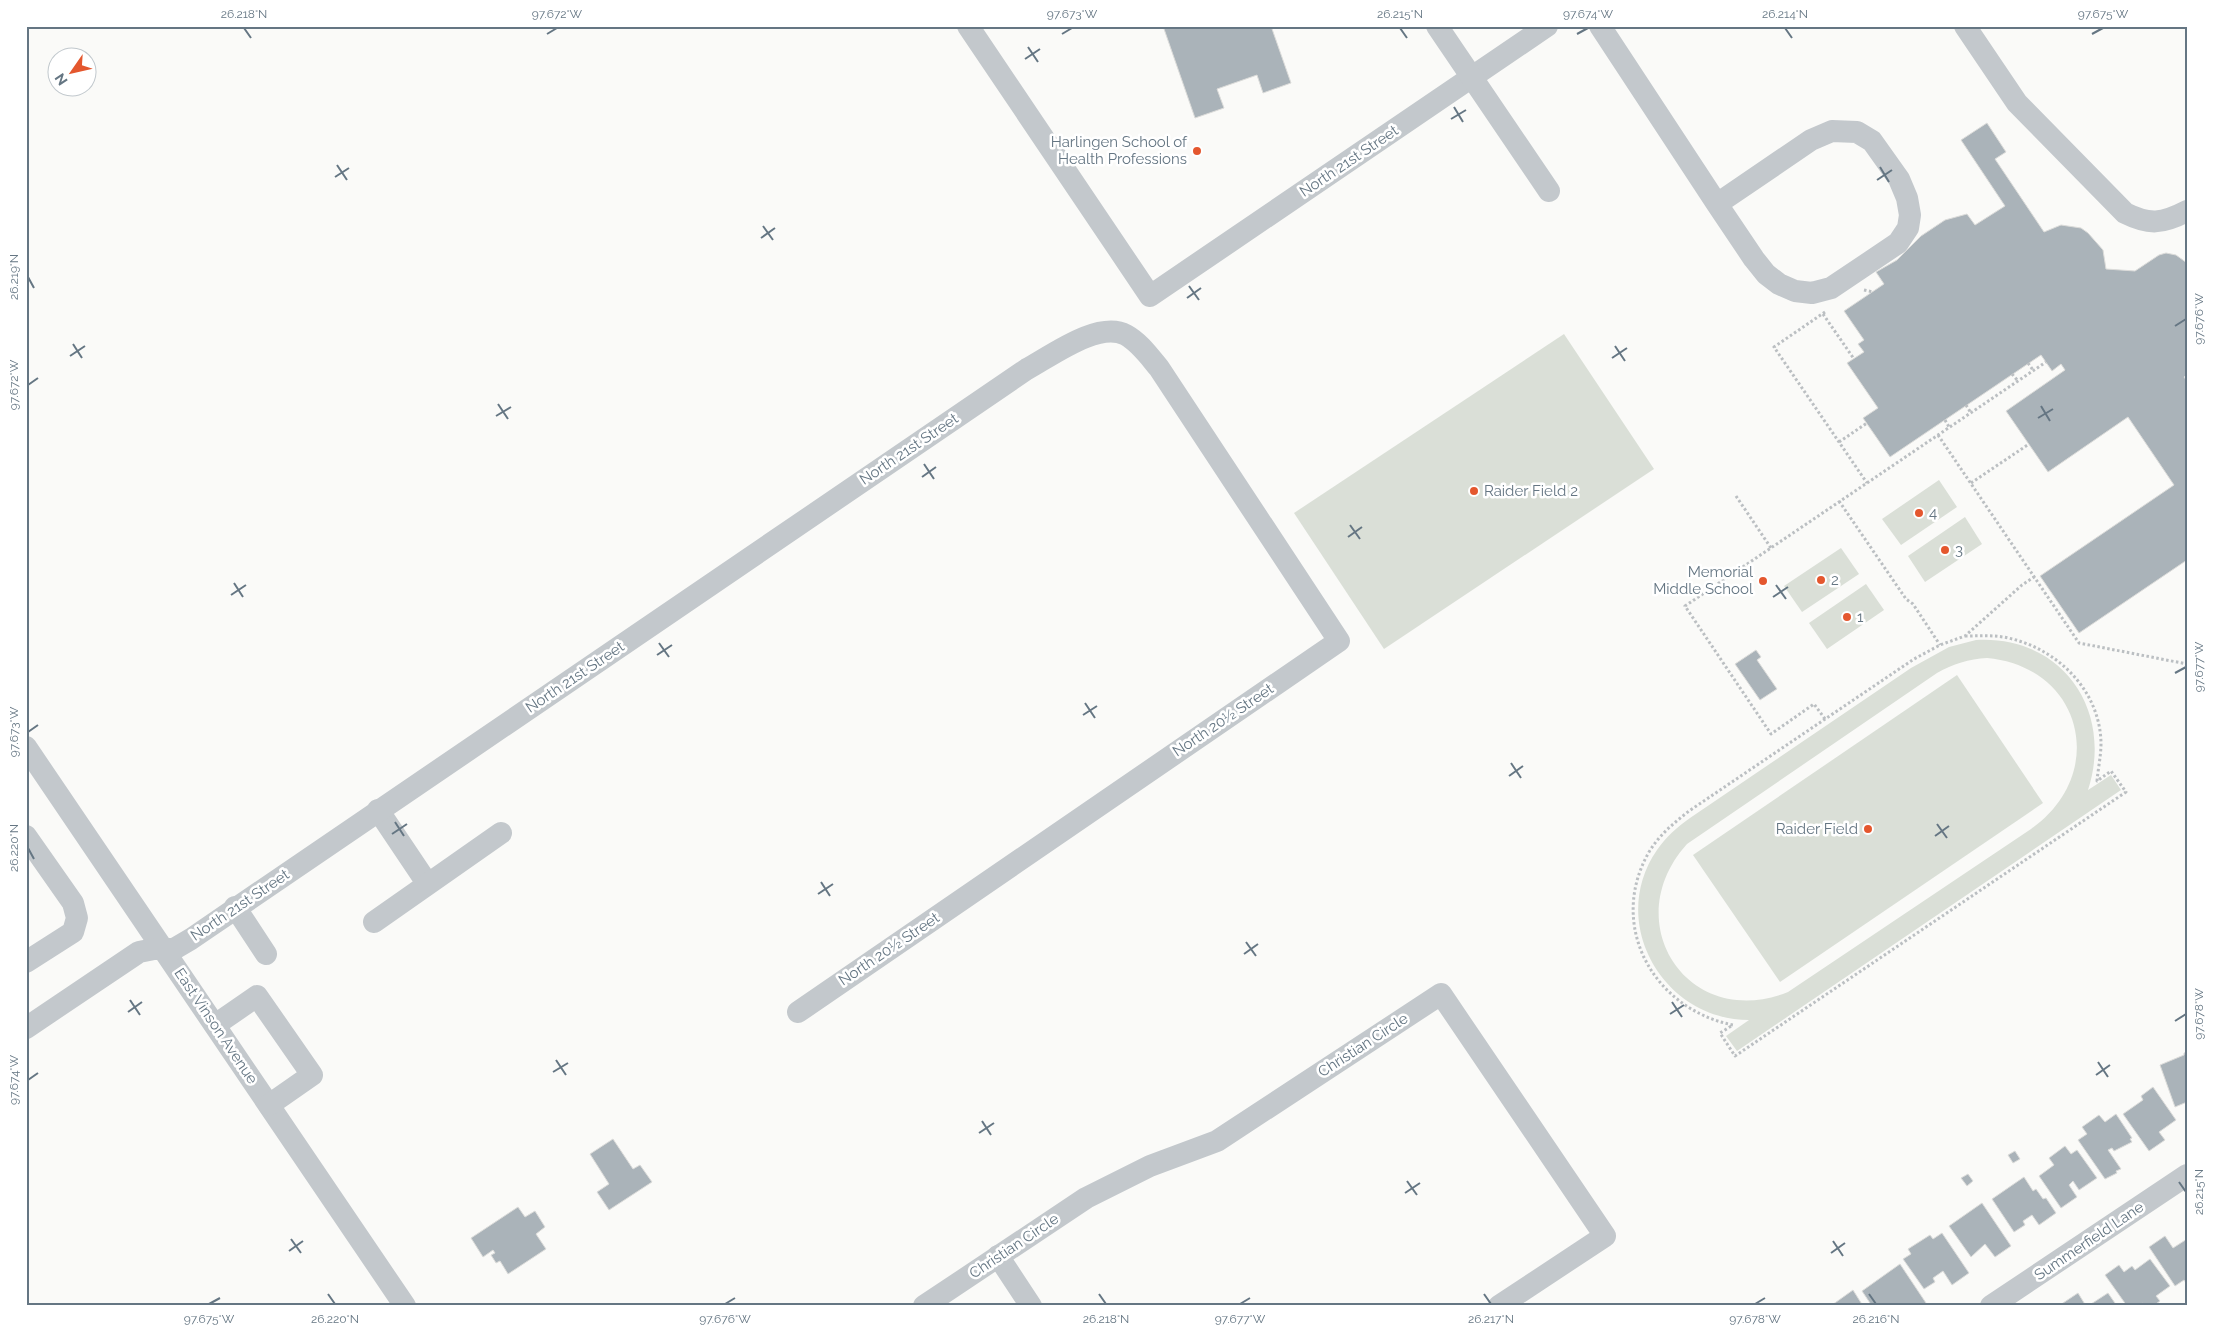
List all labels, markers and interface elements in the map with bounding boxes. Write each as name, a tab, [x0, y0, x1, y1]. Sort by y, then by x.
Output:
text: 26.218°N	[221, 7, 267, 21]
text: 97.672°W	[532, 7, 583, 21]
text: 97.673°W	[1047, 7, 1098, 21]
text: 26.215°N	[1377, 7, 1423, 21]
text: 97.674°W	[1563, 7, 1613, 21]
text: 26.214°N	[1762, 7, 1808, 21]
text: 97.675°W	[2078, 7, 2129, 21]
north arrow	[48, 48, 98, 98]
text: N	[52, 70, 71, 88]
street label: North 21st Street	[1296, 121, 1402, 201]
place label: Harlingen School of Health Professions	[1051, 133, 1188, 168]
marker: Harlingen School of Health Professions	[1191, 145, 1203, 157]
text: 26.219°N	[7, 254, 21, 300]
text: 97.676°W	[2192, 293, 2206, 345]
text: 97.672°W	[7, 359, 21, 410]
street label: North 21st Street	[856, 409, 962, 489]
place label: Raider Field 2	[1484, 482, 1578, 500]
marker: Raider Field 2	[1468, 485, 1480, 497]
place label: 4	[1929, 504, 1937, 522]
marker: 4	[1913, 507, 1925, 519]
place label: 3	[1955, 541, 1963, 559]
marker: 3	[1939, 544, 1951, 556]
place label: Memorial Middle School	[1653, 563, 1754, 598]
place label: 2	[1831, 571, 1839, 589]
marker: 2	[1815, 574, 1827, 586]
marker: Memorial Middle School	[1757, 575, 1769, 587]
place label: 1	[1857, 608, 1864, 626]
marker: 1	[1841, 611, 1853, 623]
street label: North 21st Street	[522, 637, 628, 717]
text: 97.677°W	[2192, 641, 2206, 692]
street label: North 20½ Street	[1169, 680, 1277, 760]
text: 97.673°W	[7, 706, 21, 757]
place label: Raider Field	[1776, 820, 1858, 838]
marker: Raider Field	[1862, 823, 1874, 835]
text: 26.220°N	[7, 824, 21, 872]
street label: North 21st Street	[187, 865, 293, 945]
street label: North 20½ Street	[835, 909, 943, 989]
street label: East Vinson Avenue	[171, 965, 262, 1088]
text: 97.678°W	[2192, 988, 2206, 1040]
street label: Christian Circle	[1315, 1009, 1411, 1081]
text: 97.674°W	[7, 1055, 21, 1105]
text: 26.215°N	[2192, 1169, 2206, 1215]
street label: Summerfield Lane	[2031, 1198, 2147, 1284]
street label: Christian Circle	[966, 1209, 1062, 1282]
text: 97.675°W	[184, 1312, 235, 1326]
text: 26.220°N	[311, 1312, 359, 1326]
text: 97.676°W	[699, 1312, 751, 1326]
text: 26.218°N	[1083, 1312, 1129, 1326]
text: 97.677°W	[1215, 1312, 1266, 1326]
text: 26.217°N	[1468, 1312, 1514, 1326]
text: 97.678°W	[1729, 1312, 1781, 1326]
text: 26.216°N	[1853, 1312, 1899, 1326]

